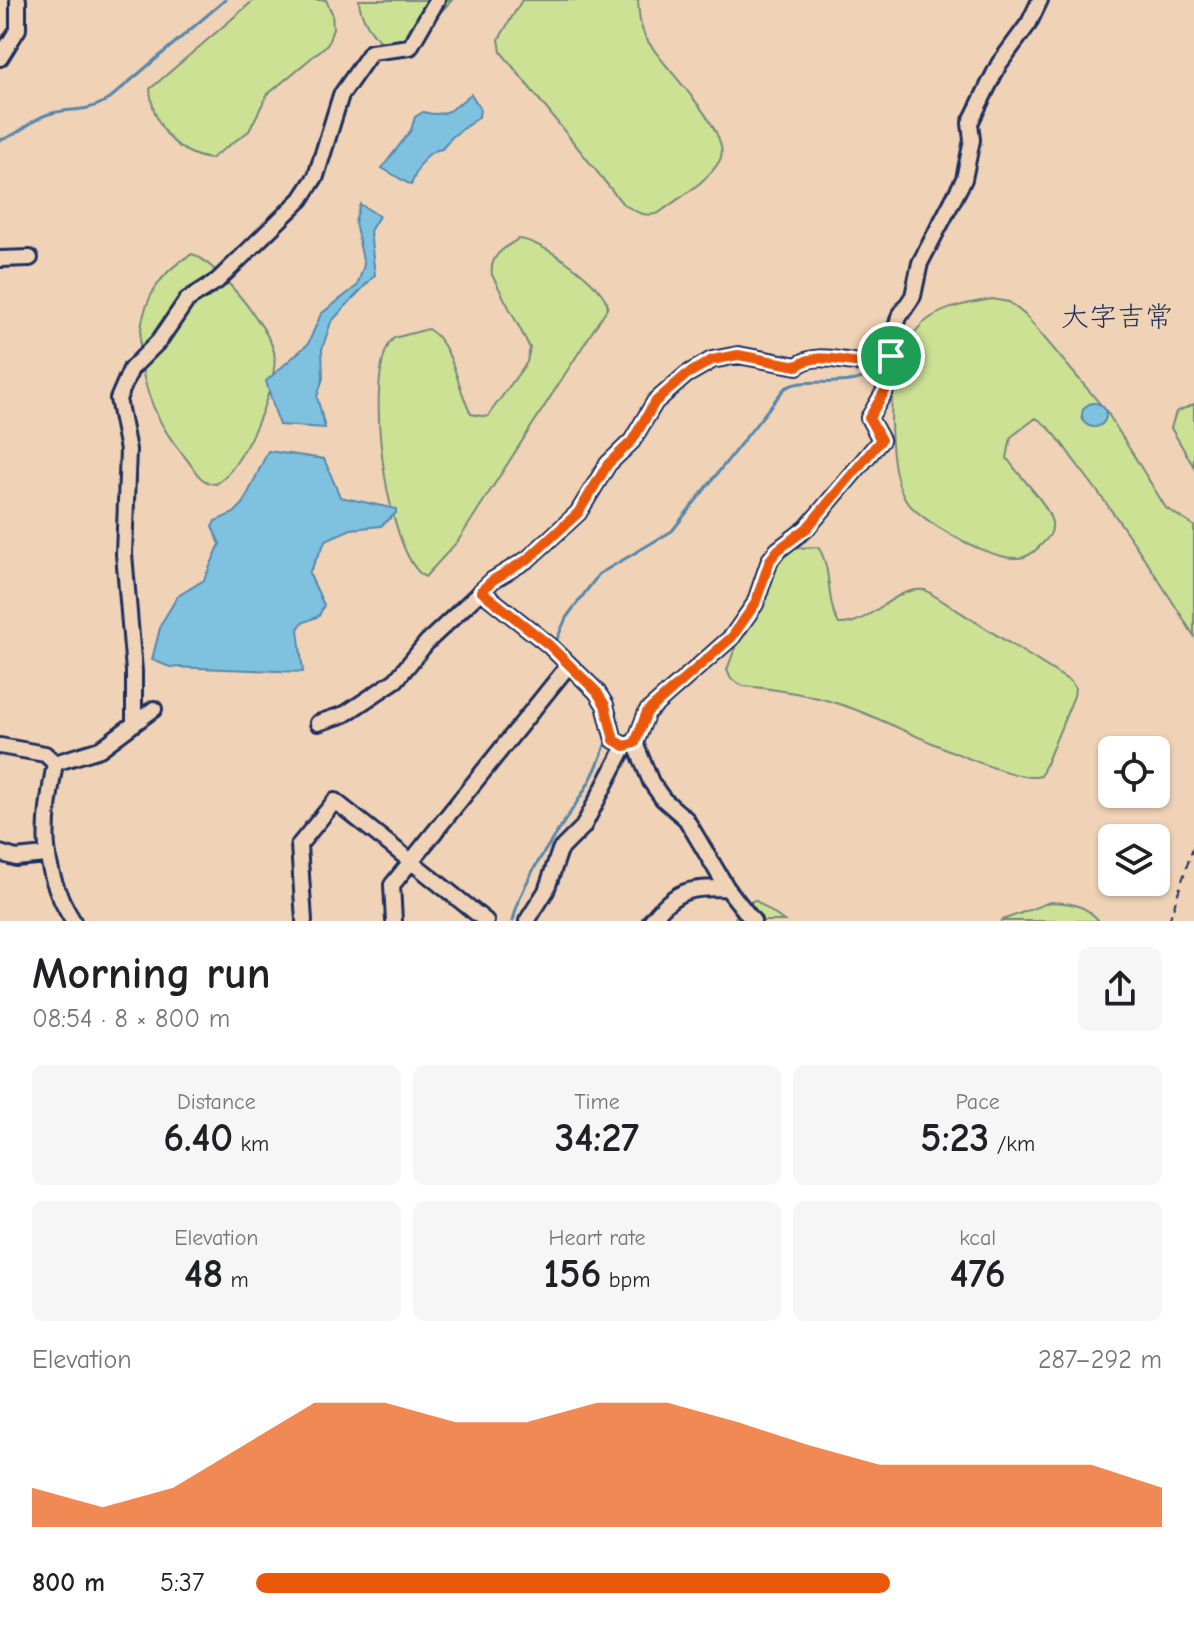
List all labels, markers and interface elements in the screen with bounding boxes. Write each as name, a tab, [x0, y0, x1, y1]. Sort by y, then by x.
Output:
district label: 大字吉常	[1061, 301, 1173, 333]
pin	[857, 322, 925, 390]
icon: arrive	[869, 334, 913, 378]
map controls	[1098, 736, 1170, 896]
button: locate	[1098, 736, 1170, 808]
button: layers	[1098, 824, 1170, 896]
button: share	[1078, 947, 1162, 1031]
text: Morning run	[32, 948, 271, 999]
text: 08:54 · 8 × 800 m	[32, 1004, 230, 1034]
text: Distance	[177, 1089, 256, 1115]
text: Time	[574, 1089, 620, 1115]
text: Pace	[955, 1089, 1000, 1115]
text: 6.40	[163, 1115, 233, 1161]
text: 34:27	[555, 1115, 639, 1161]
text: 5:23	[920, 1115, 989, 1161]
text: km	[233, 1131, 269, 1157]
text: /km	[989, 1131, 1035, 1157]
text: Elevation	[174, 1225, 258, 1251]
text: Heart rate	[548, 1225, 645, 1251]
text: kcal	[959, 1225, 996, 1251]
text: 48	[184, 1251, 223, 1297]
text: 156	[544, 1251, 601, 1297]
text: 476	[950, 1251, 1006, 1297]
text: m	[223, 1267, 249, 1293]
text: bpm	[601, 1267, 650, 1293]
text: Elevation	[32, 1345, 132, 1375]
text: 287–292 m	[1038, 1345, 1162, 1375]
text: 800 m	[32, 1568, 105, 1598]
text: 5:37	[160, 1568, 204, 1598]

